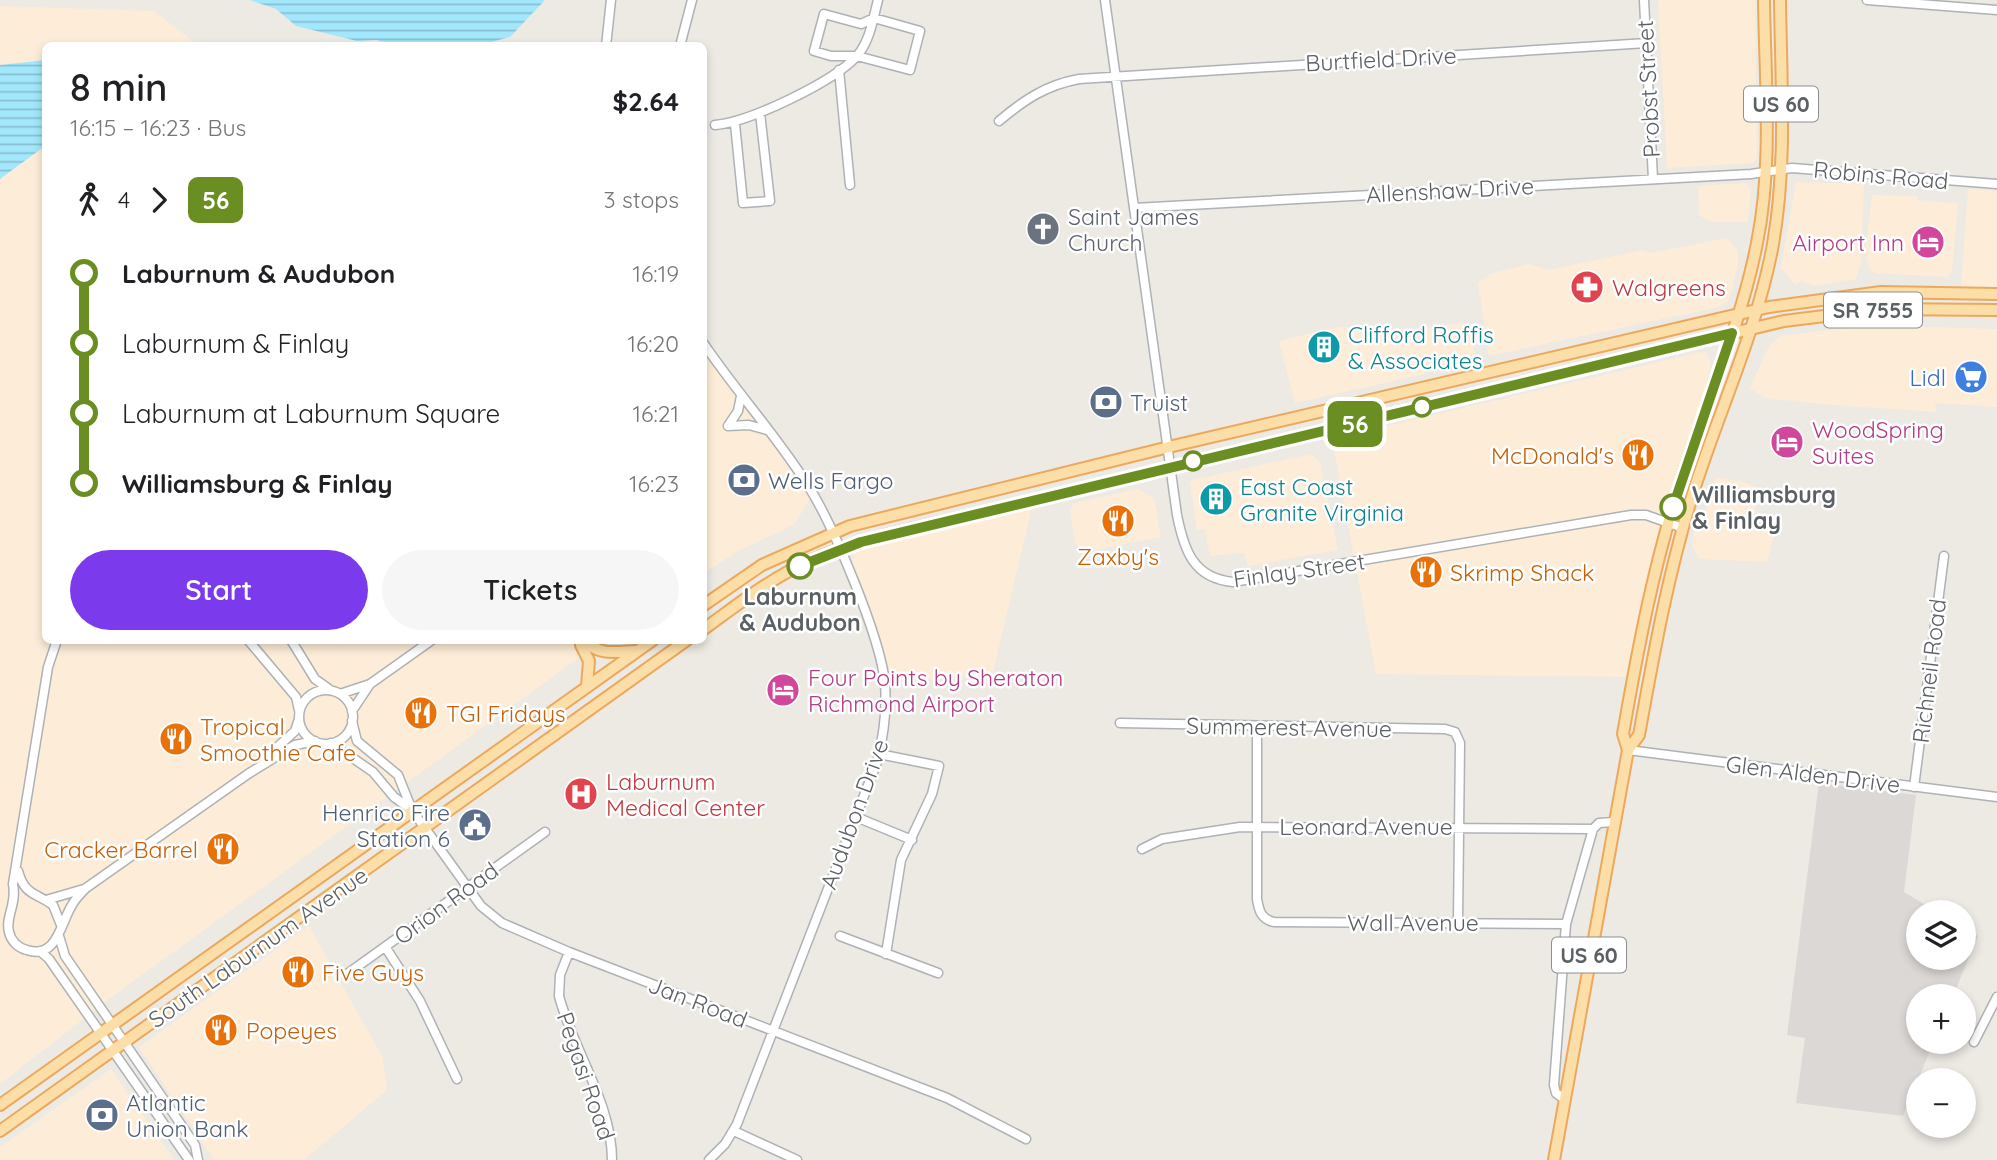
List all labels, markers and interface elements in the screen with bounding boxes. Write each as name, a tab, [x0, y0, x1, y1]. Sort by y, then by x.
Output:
street label: Probst Street	[1630, 19, 1666, 158]
street label: Burtfield Drive	[1305, 41, 1457, 77]
text: 8 min	[70, 63, 167, 111]
text: $2.64	[613, 85, 679, 118]
road number: US 60	[1744, 86, 1818, 122]
text: 16:15 – 16:23 · Bus	[70, 113, 246, 142]
street label: Robins Road	[1812, 155, 1950, 195]
street label: Allenshaw Drive	[1365, 171, 1535, 209]
icon: walk	[70, 181, 108, 219]
icon: forward	[140, 181, 178, 219]
text: 4	[118, 185, 130, 214]
text: 56	[202, 185, 229, 215]
text: 3 stops	[604, 185, 679, 214]
place label: Saint James Church	[1068, 202, 1199, 257]
church icon: Saint James Church	[1024, 210, 1062, 248]
hotel icon: Airport Inn	[1909, 223, 1947, 261]
place label: Airport Inn	[1792, 228, 1904, 257]
text: Laburnum & Audubon	[122, 257, 395, 290]
text: 16:19	[632, 259, 679, 288]
pharmacy icon: Walgreens	[1568, 268, 1606, 306]
place label: Walgreens	[1612, 273, 1726, 302]
road number: SR 7555	[1824, 292, 1922, 328]
place label: Clifford Roffis & Associates	[1348, 320, 1494, 375]
text: Laburnum & Finlay	[122, 327, 349, 360]
building icon: Clifford Roffis & Associates	[1305, 328, 1343, 366]
text: 16:20	[627, 329, 679, 358]
supermarket icon: Lidl	[1952, 358, 1990, 396]
place label: Lidl	[1910, 363, 1946, 392]
bank icon: Truist	[1087, 383, 1125, 421]
place label: Truist	[1130, 388, 1188, 417]
text: Laburnum at Laburnum Square	[122, 397, 500, 430]
unlabelled marker	[1412, 397, 1432, 417]
text: 16:21	[633, 399, 679, 428]
line badge: 56	[1324, 401, 1386, 447]
text: 56	[1341, 409, 1369, 439]
place label: WoodSpring Suites	[1812, 415, 1944, 470]
hotel icon: WoodSpring Suites	[1768, 423, 1806, 461]
restaurant icon: McDonald's	[1619, 436, 1657, 474]
place label: McDonald's	[1491, 441, 1614, 470]
unlabelled marker	[1183, 451, 1203, 471]
bank icon: Wells Fargo	[725, 461, 763, 499]
place label: Wells Fargo	[768, 466, 893, 495]
text: Williamsburg & Finlay	[122, 467, 393, 500]
text: 16:23	[629, 469, 679, 498]
place label: East Coast Granite Virginia	[1240, 472, 1404, 527]
building icon: East Coast Granite Virginia	[1197, 480, 1235, 518]
place label: Williamsburg & Finlay	[1692, 480, 1836, 535]
marker: Williamsburg & Finlay	[1660, 494, 1686, 520]
restaurant icon: Zaxby's	[1099, 502, 1137, 540]
place label: Zaxby's	[1077, 542, 1159, 571]
street label: Finlay Street	[1231, 546, 1367, 594]
button: Start	[70, 550, 368, 630]
button: Tickets	[382, 550, 679, 630]
marker: Laburnum & Audubon	[787, 553, 813, 579]
restaurant icon: Skrimp Shack	[1407, 553, 1445, 591]
place label: Skrimp Shack	[1450, 558, 1594, 587]
place label: Laburnum & Audubon	[739, 582, 861, 637]
street label: Richneil Road	[1906, 597, 1952, 745]
place label: Four Points by Sheraton Richmond Airport	[808, 663, 1063, 718]
hotel icon: Four Points by Sheraton Richmond Airport	[764, 671, 802, 709]
restaurant icon: TGI Fridays	[402, 694, 440, 732]
place label: TGI Fridays	[446, 699, 566, 728]
street label: Summerest Avenue	[1186, 711, 1392, 743]
place label: Tropical Smoothie Cafe	[200, 712, 356, 767]
restaurant icon: Tropical Smoothie Cafe	[157, 720, 195, 758]
street label: Audubon Drive	[813, 735, 895, 893]
street label: Glen Alden Drive	[1724, 749, 1902, 799]
place label: Laburnum Medical Center	[606, 767, 765, 822]
hospital icon: Laburnum Medical Center	[562, 775, 600, 813]
place label: Henrico Fire Station 6	[322, 798, 450, 853]
public building icon: Henrico Fire Station 6	[456, 806, 494, 844]
street label: Leonard Avenue	[1279, 812, 1453, 841]
restaurant icon: Cracker Barrel	[204, 830, 242, 868]
place label: Cracker Barrel	[44, 835, 198, 864]
street label: Orion Road	[388, 855, 504, 951]
street label: South Laburnum Avenue	[143, 860, 373, 1034]
map controls	[1906, 900, 1976, 1138]
button: layers	[1906, 900, 1976, 970]
street label: Wall Avenue	[1347, 908, 1479, 937]
road number: US 60	[1552, 937, 1626, 972]
restaurant icon: Five Guys	[279, 953, 317, 991]
place label: Five Guys	[322, 958, 424, 987]
street label: Jan Road	[644, 970, 752, 1034]
button: +	[1906, 984, 1976, 1054]
street label: Pegasi Road	[551, 1008, 621, 1144]
restaurant icon: Popeyes	[202, 1011, 240, 1049]
place label: Popeyes	[246, 1016, 337, 1045]
button: −	[1906, 1068, 1976, 1138]
place label: Atlantic Union Bank	[126, 1088, 249, 1143]
bank icon: Atlantic Union Bank	[83, 1096, 121, 1134]

